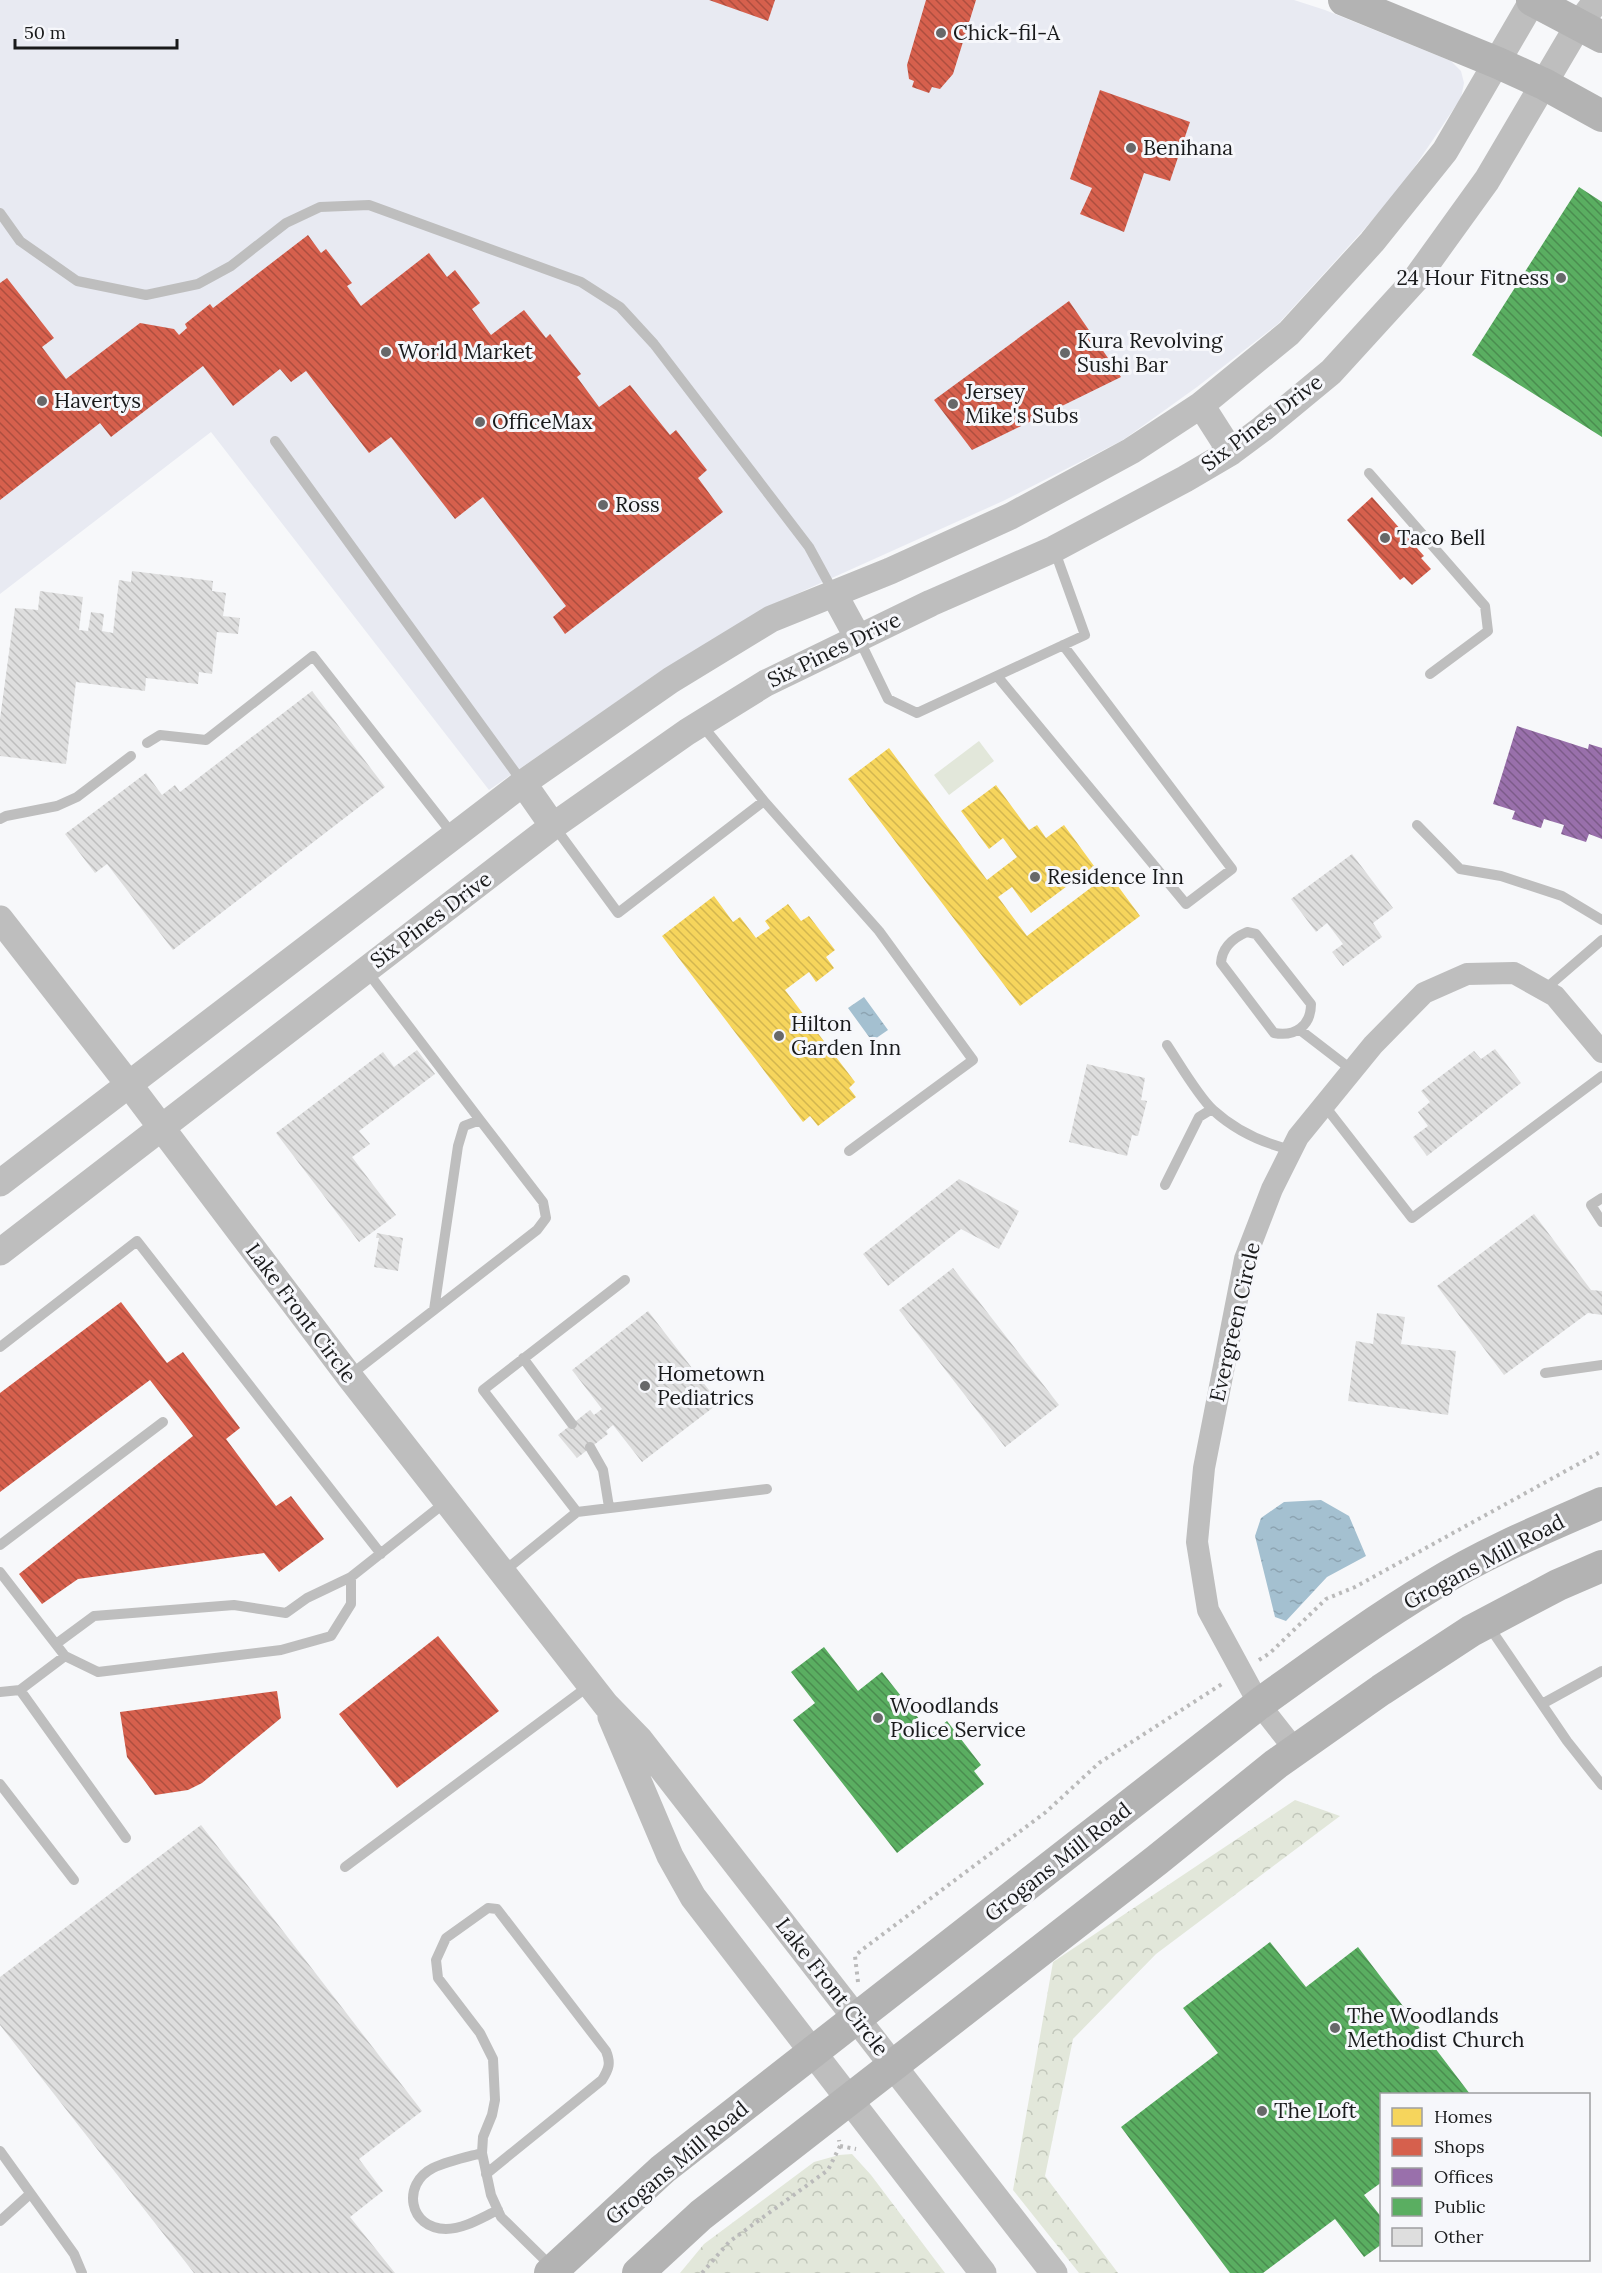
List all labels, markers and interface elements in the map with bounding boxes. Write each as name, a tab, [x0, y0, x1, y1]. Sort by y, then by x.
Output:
scale bar	[15, 12, 177, 50]
place label: Chick-fil-A	[953, 19, 1061, 46]
text: 50 m	[24, 21, 66, 44]
marker: Chick-fil-A	[934, 26, 948, 40]
place label: Benihana	[1143, 134, 1233, 161]
marker: Benihana	[1124, 141, 1138, 155]
place label: 24 Hour Fitness	[1397, 264, 1549, 291]
marker: 24 Hour Fitness	[1554, 271, 1568, 285]
place label: Kura Revolving Sushi Bar	[1077, 327, 1223, 378]
place label: World Market	[398, 338, 534, 365]
marker: World Market	[379, 345, 393, 359]
marker: Kura Revolving Sushi Bar	[1058, 346, 1072, 360]
street label: Six Pines Drive	[1196, 368, 1328, 477]
place label: Jersey Mike's Subs	[964, 378, 1078, 429]
place label: Havertys	[54, 387, 141, 414]
marker: Havertys	[35, 394, 49, 408]
marker: Jersey Mike's Subs	[946, 397, 960, 411]
place label: OfficeMax	[492, 408, 593, 435]
marker: OfficeMax	[473, 415, 487, 429]
place label: Ross	[615, 491, 660, 518]
marker: Ross	[596, 498, 610, 512]
place label: Taco Bell	[1397, 524, 1486, 551]
marker: Taco Bell	[1378, 531, 1392, 545]
street label: Six Pines Drive	[763, 606, 905, 693]
place label: Residence Inn	[1047, 863, 1184, 890]
street label: Six Pines Drive	[365, 865, 497, 974]
marker: Residence Inn	[1028, 870, 1042, 884]
place label: Hilton Garden Inn	[791, 1010, 902, 1061]
marker: Hilton Garden Inn	[772, 1029, 786, 1043]
street label: Lake Front Circle	[240, 1237, 363, 1388]
street label: Evergreen Circle	[1203, 1239, 1266, 1404]
place label: Hometown Pediatrics	[657, 1360, 765, 1411]
marker: Hometown Pediatrics	[638, 1379, 652, 1393]
street label: Grogans Mill Road	[1399, 1508, 1569, 1615]
place label: Woodlands Police Service	[890, 1692, 1026, 1743]
marker: Woodlands Police Service	[871, 1711, 885, 1725]
street label: Grogans Mill Road	[979, 1796, 1136, 1927]
street label: Lake Front Circle	[770, 1912, 895, 2061]
place label: The Woodlands Methodist Church	[1347, 2002, 1525, 2053]
marker: The Woodlands Methodist Church	[1328, 2021, 1342, 2035]
legend	[1380, 2093, 1590, 2261]
street label: Grogans Mill Road	[600, 2095, 754, 2230]
place label: The Loft	[1274, 2097, 1358, 2124]
marker: The Loft	[1255, 2104, 1269, 2118]
text: Homes	[1434, 2105, 1492, 2128]
text: Shops	[1434, 2135, 1485, 2158]
text: Offices	[1434, 2165, 1493, 2188]
text: Public	[1434, 2195, 1486, 2218]
text: Other	[1434, 2225, 1484, 2248]

